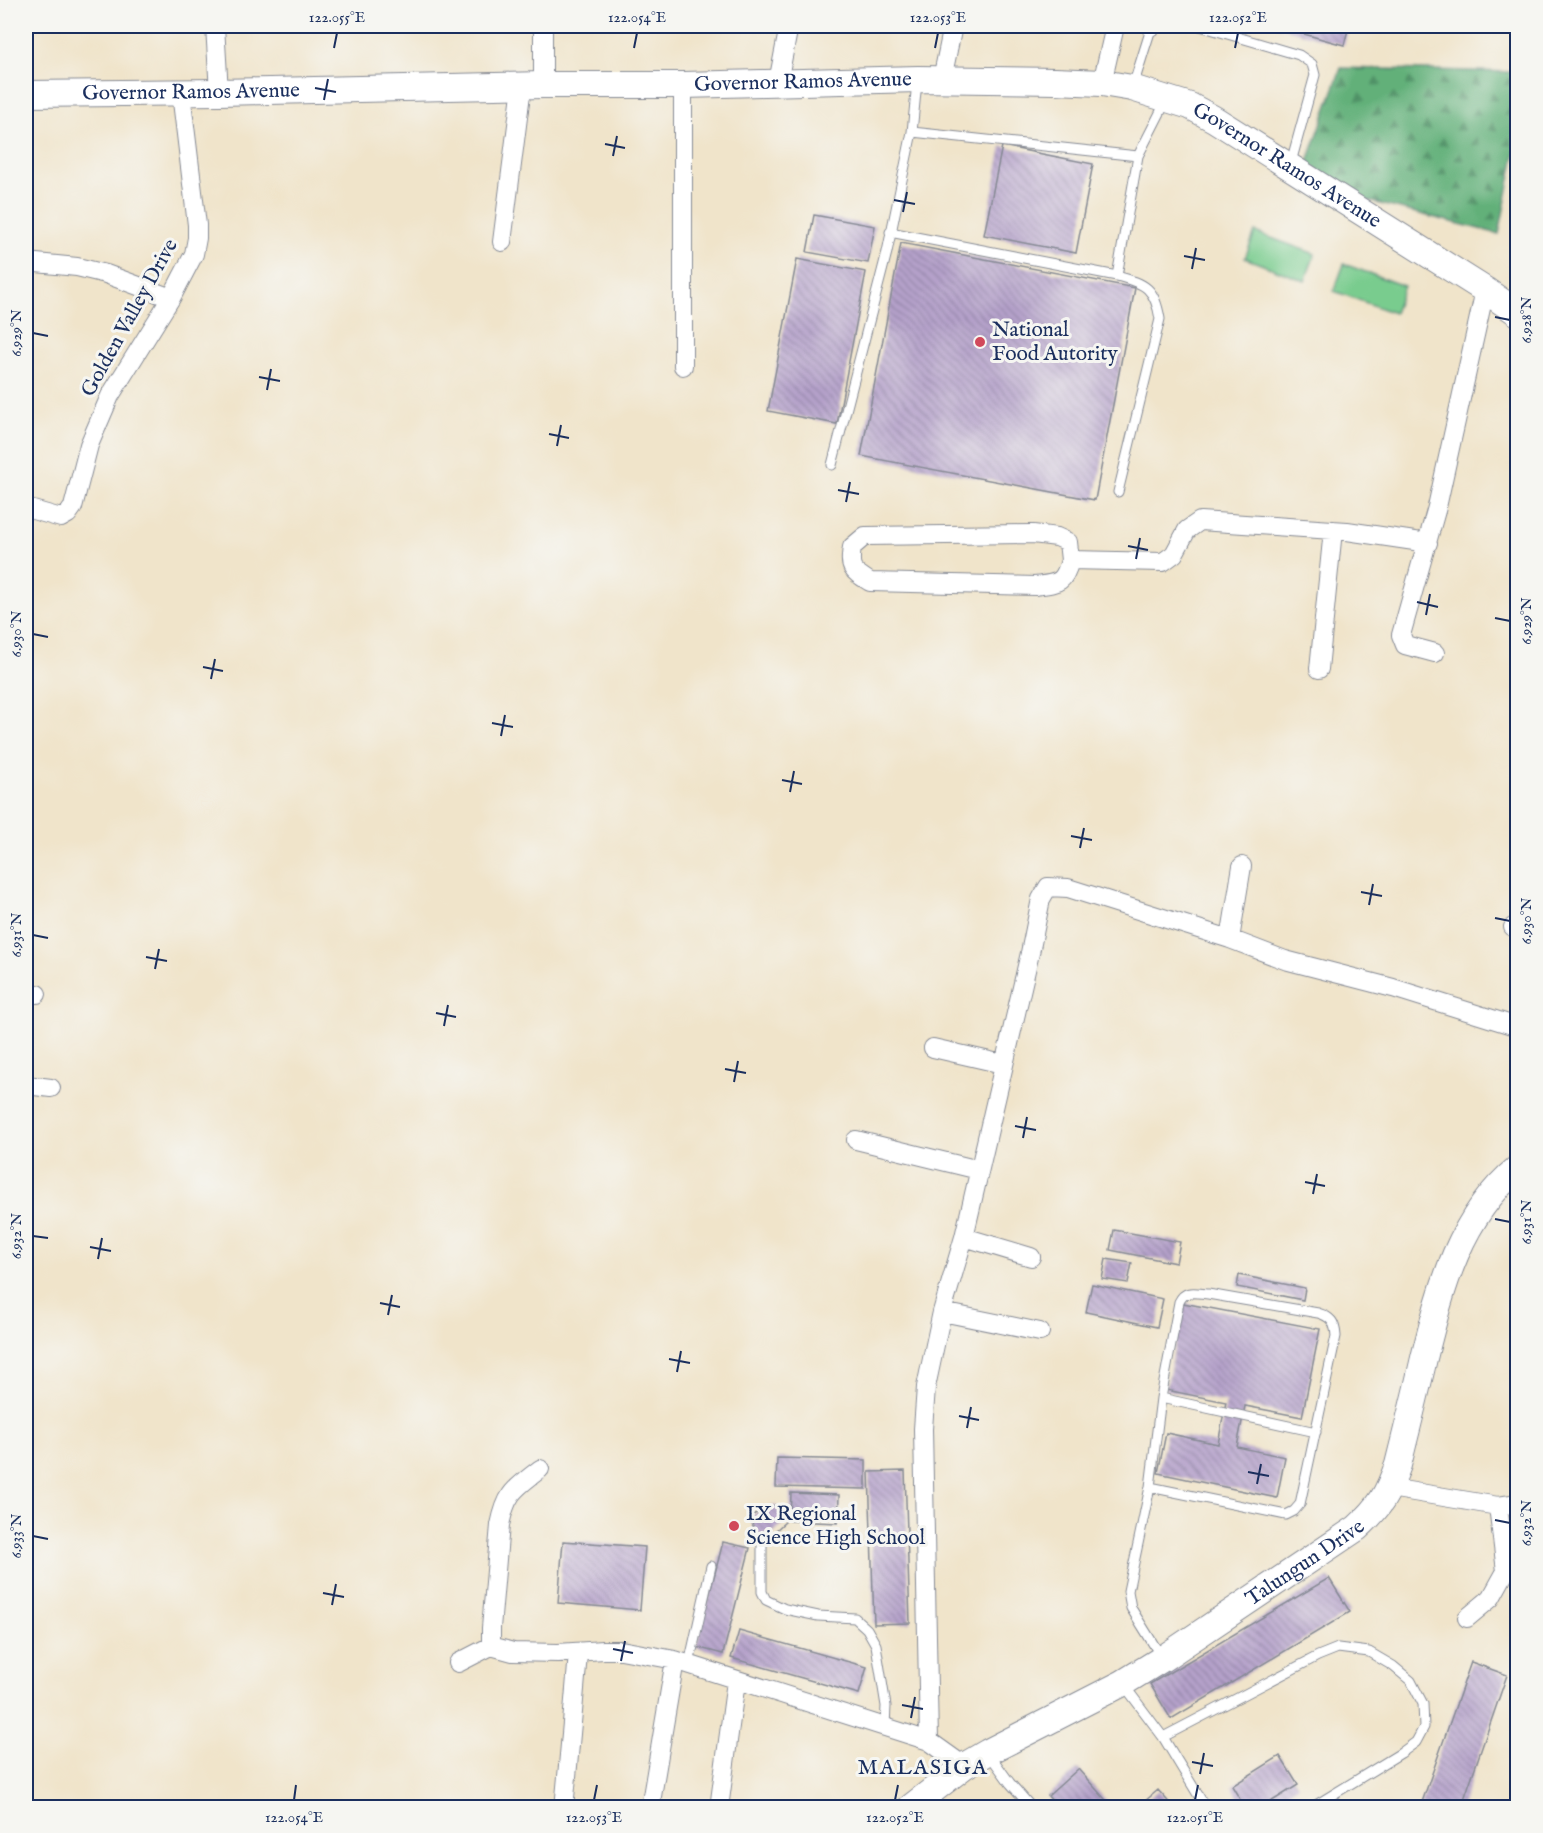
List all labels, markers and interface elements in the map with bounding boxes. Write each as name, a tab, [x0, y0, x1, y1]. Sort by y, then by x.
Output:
text: 122.055°E	[309, 8, 365, 27]
text: 122.054°E	[608, 8, 666, 27]
text: 122.053°E	[910, 8, 966, 27]
text: 122.052°E	[1209, 8, 1267, 27]
street label: Governor Ramos Avenue	[694, 66, 912, 98]
street label: Governor Ramos Avenue	[82, 77, 301, 107]
street label: Governor Ramos Avenue	[1188, 96, 1387, 235]
street label: Golden Valley Drive	[75, 234, 185, 402]
text: 6.928°N	[1517, 297, 1536, 343]
text: 6.929°N	[7, 309, 26, 357]
place label: National Food Autority	[992, 317, 1119, 368]
marker: National Food Autority	[973, 335, 987, 349]
text: 6.929°N	[1517, 597, 1536, 645]
text: 6.930°N	[7, 611, 26, 657]
text: 6.930°N	[1517, 898, 1536, 944]
text: 6.931°N	[7, 912, 26, 958]
text: 6.931°N	[1517, 1199, 1536, 1245]
text: 6.932°N	[7, 1213, 26, 1259]
text: 6.932°N	[1517, 1500, 1536, 1546]
place label: IX Regional Science High School	[746, 1501, 926, 1552]
text: 6.933°N	[7, 1513, 26, 1559]
street label: Talungun Drive	[1240, 1514, 1371, 1612]
marker: IX Regional Science High School	[727, 1519, 741, 1533]
district label: MALASIGA	[858, 1754, 988, 1782]
text: 122.054°E	[265, 1808, 323, 1827]
text: 122.053°E	[566, 1808, 622, 1827]
text: 122.052°E	[866, 1808, 924, 1827]
text: 122.051°E	[1167, 1808, 1223, 1827]

